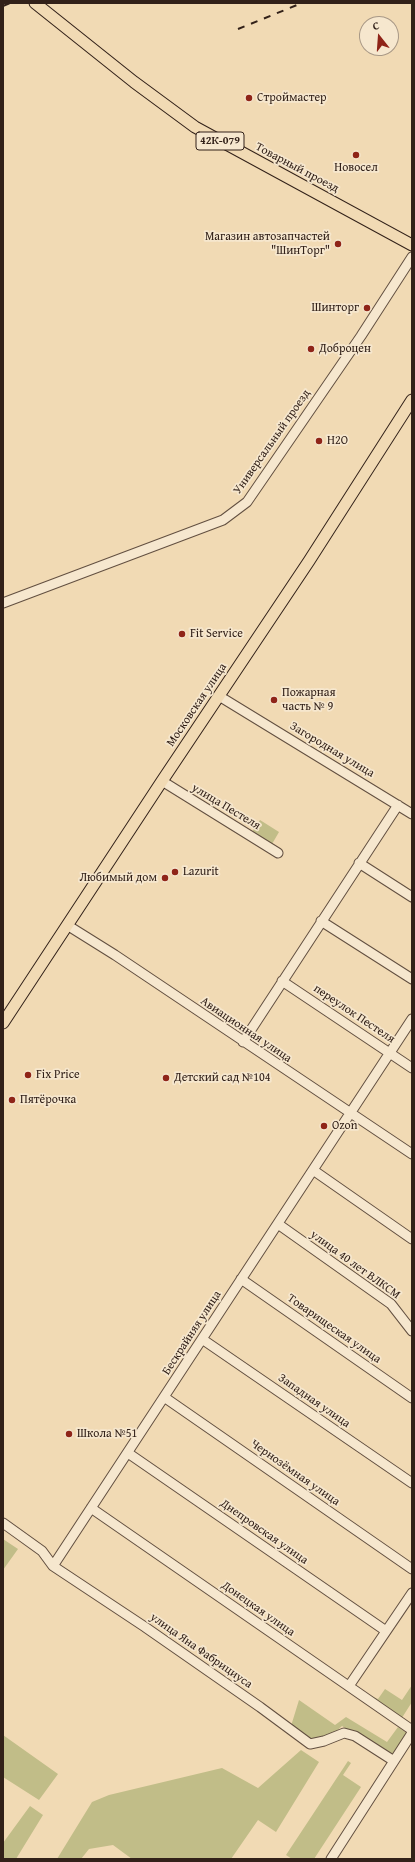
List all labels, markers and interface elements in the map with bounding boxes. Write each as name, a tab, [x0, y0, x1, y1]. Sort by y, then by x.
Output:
north arrow	[359, 16, 399, 56]
text: С	[370, 17, 381, 34]
place label: Строймастер	[257, 91, 327, 105]
marker: Строймастер	[244, 93, 254, 103]
road number: 42К-079	[196, 132, 244, 150]
street label: Товарный проезд	[253, 140, 341, 196]
marker: Новосел	[351, 150, 361, 160]
place label: Новосел	[334, 161, 378, 175]
place label: Магазин автозапчастей "ШинТорг"	[205, 230, 330, 258]
marker: Магазин автозапчастей "ШинТорг"	[333, 239, 343, 249]
place label: Шинторг	[311, 301, 359, 315]
marker: Шинторг	[362, 303, 372, 313]
place label: Доброцен	[319, 342, 371, 356]
marker: Доброцен	[306, 344, 316, 354]
street label: Универсальный проезд	[230, 387, 314, 497]
place label: Н2О	[327, 434, 348, 448]
marker: Н2О	[314, 436, 324, 446]
place label: Fit Service	[190, 627, 243, 641]
marker: Fit Service	[177, 629, 187, 639]
street label: Московская улица	[164, 661, 230, 749]
place label: Пожарная часть № 9	[282, 686, 336, 714]
marker: Пожарная часть № 9	[269, 695, 279, 705]
street label: Загородная улица	[287, 719, 377, 781]
street label: улица Пестеля	[189, 781, 263, 833]
place label: Lazurit	[183, 865, 219, 879]
marker: Lazurit	[170, 867, 180, 877]
place label: Любимый дом	[79, 871, 157, 885]
marker: Любимый дом	[160, 873, 170, 883]
street label: переулок Пестеля	[311, 981, 397, 1047]
street label: Авиационная улица	[198, 994, 294, 1066]
place label: Fix Price	[36, 1068, 80, 1082]
marker: Fix Price	[23, 1070, 33, 1080]
place label: Детский сад №104	[174, 1071, 270, 1085]
marker: Детский сад №104	[161, 1073, 171, 1083]
place label: Пятёрочка	[20, 1093, 76, 1107]
marker: Пятёрочка	[7, 1095, 17, 1105]
place label: Ozon	[332, 1119, 357, 1133]
marker: Ozon	[319, 1121, 329, 1131]
street label: улица 40 лет ВЛКСМ	[307, 1228, 403, 1302]
street label: Бескрайняя улица	[159, 1288, 225, 1378]
street label: Товарищеская улица	[284, 1291, 384, 1367]
street label: Западная улица	[275, 1371, 353, 1431]
place label: Школа №51	[77, 1427, 137, 1441]
marker: Школа №51	[64, 1429, 74, 1439]
street label: Чернозёмная улица	[248, 1437, 342, 1509]
street label: Днепровская улица	[217, 1496, 311, 1568]
street label: Донецкая улица	[219, 1578, 297, 1640]
street label: улица Яна Фабрициуса	[147, 1610, 255, 1692]

